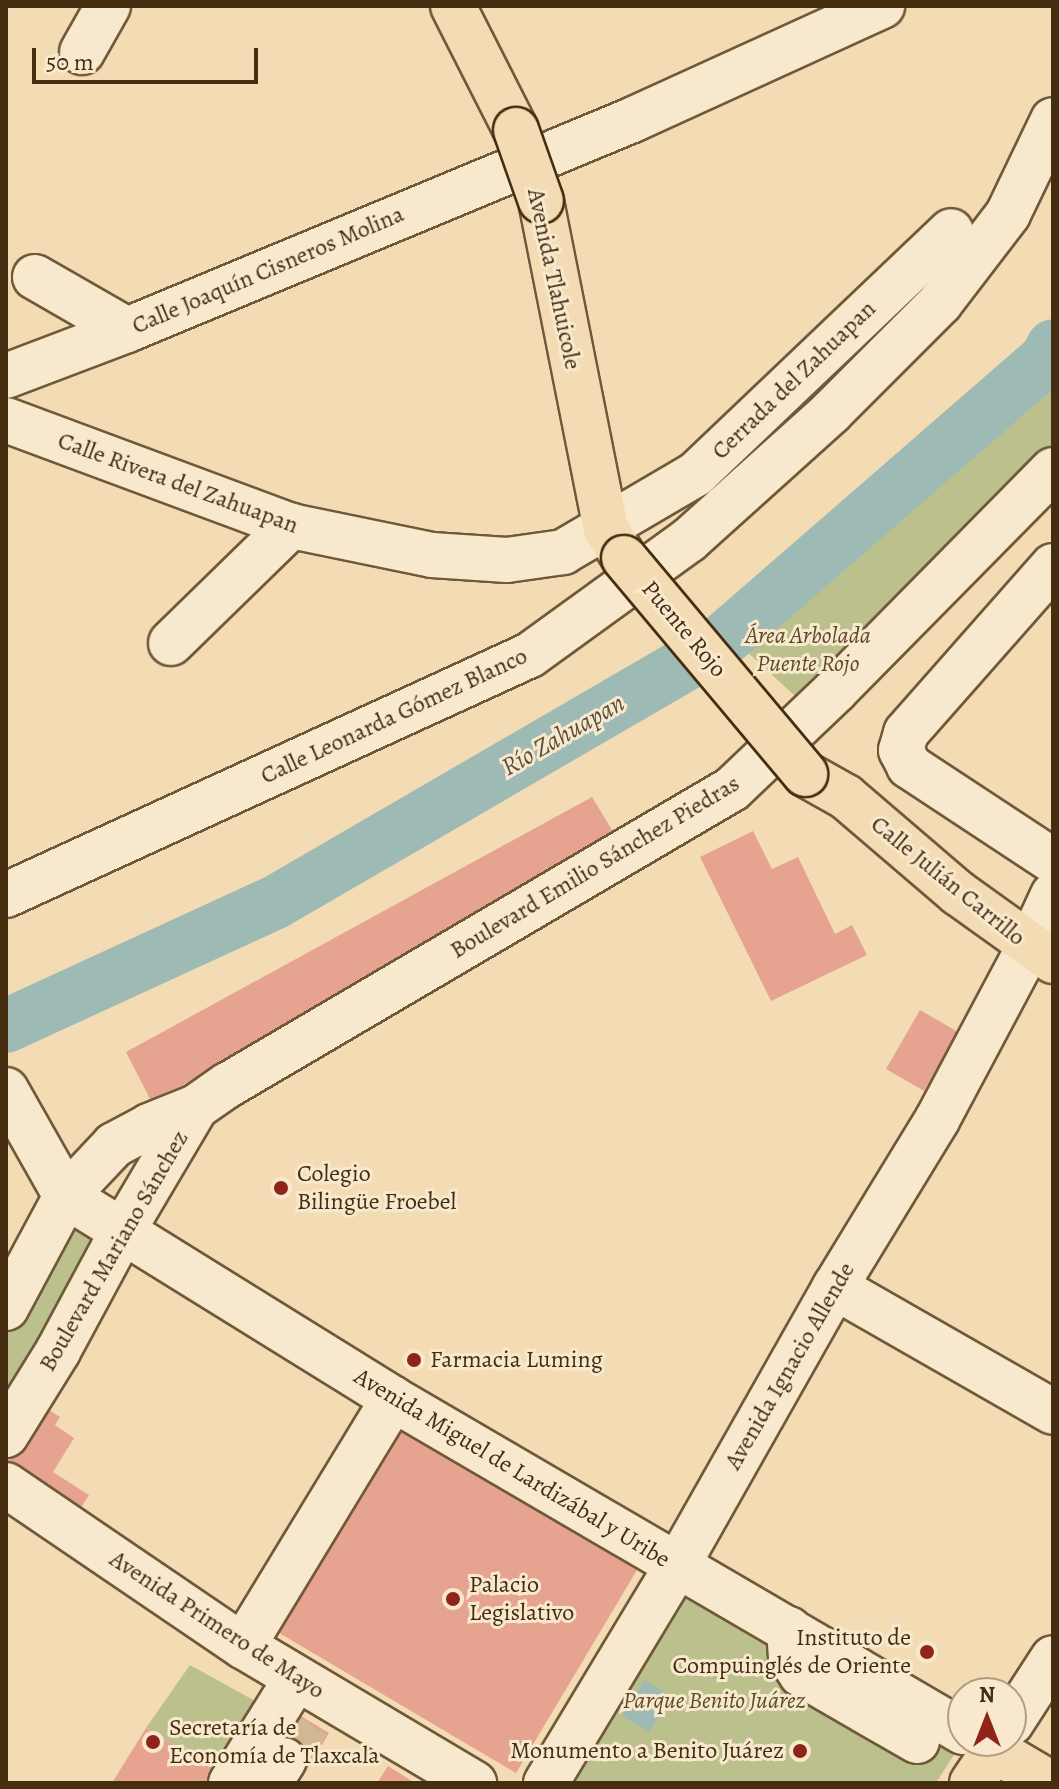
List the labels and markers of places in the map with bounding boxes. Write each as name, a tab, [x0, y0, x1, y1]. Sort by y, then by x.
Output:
place label: Colegio Bilingüe Froebel	[297, 1160, 456, 1216]
marker: Colegio Bilingüe Froebel	[272, 1179, 290, 1197]
place label: Farmacia Luming	[430, 1346, 603, 1374]
marker: Farmacia Luming	[405, 1351, 423, 1369]
place label: Palacio Legislativo	[469, 1571, 574, 1627]
marker: Palacio Legislativo	[444, 1590, 462, 1608]
place label: Instituto de Compuinglés de Oriente	[672, 1624, 911, 1680]
marker: Instituto de Compuinglés de Oriente	[918, 1643, 936, 1661]
place label: Secretaría de Economía de Tlaxcala	[169, 1714, 380, 1770]
marker: Secretaría de Economía de Tlaxcala	[144, 1733, 162, 1751]
place label: Monumento a Benito Juárez	[510, 1737, 784, 1765]
marker: Monumento a Benito Juárez	[791, 1742, 809, 1760]

